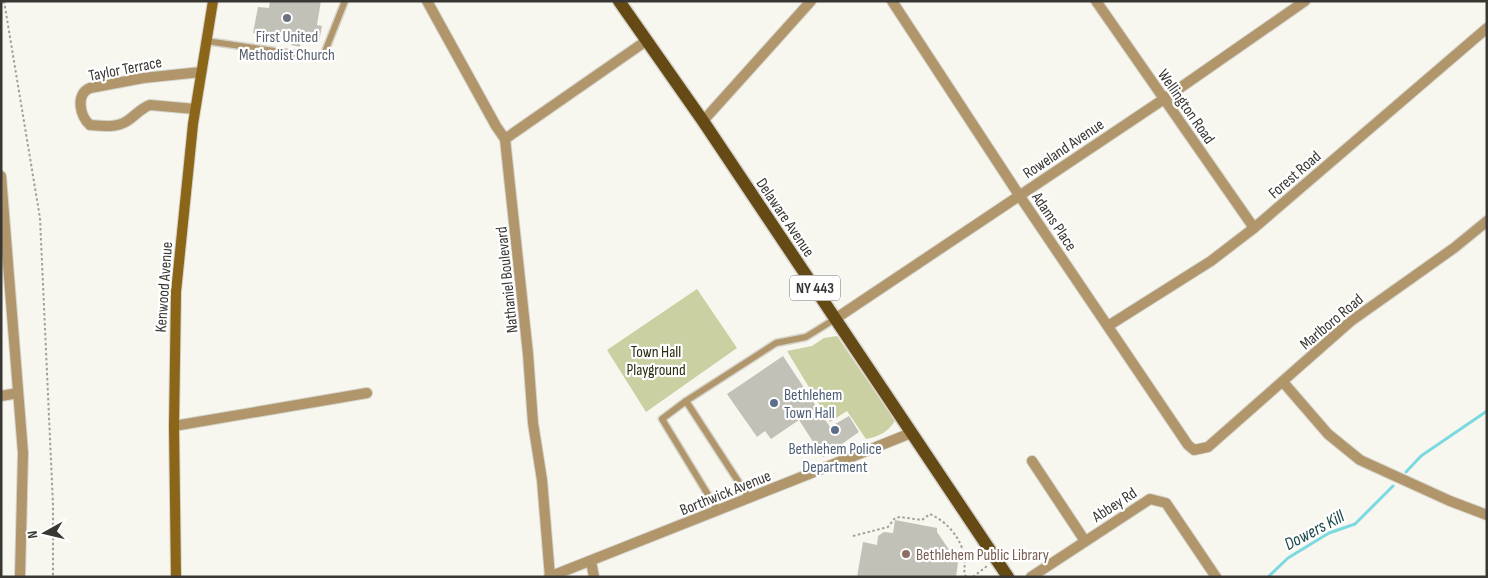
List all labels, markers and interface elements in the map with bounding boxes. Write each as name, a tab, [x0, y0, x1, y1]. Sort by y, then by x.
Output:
marker: First United Methodist Church	[281, 12, 293, 24]
place label: First United Methodist Church	[239, 28, 335, 65]
street label: Taylor Terrace	[87, 53, 163, 86]
street label: Wellington Road	[1153, 66, 1218, 148]
street label: Roweland Avenue	[1020, 115, 1108, 183]
street label: Forest Road	[1265, 147, 1325, 203]
street label: Delaware Avenue	[752, 175, 818, 261]
street label: Adams Place	[1027, 188, 1080, 255]
street label: Nathaniel Boulevard	[492, 226, 523, 334]
street label: Kenwood Avenue	[152, 241, 177, 333]
road number: NY 443	[790, 276, 840, 300]
street label: Marlboro Road	[1296, 290, 1367, 354]
park label: Town Hall Playground	[626, 343, 686, 380]
place label: Bethlehem Town Hall	[784, 386, 842, 423]
marker: Bethlehem Town Hall	[768, 397, 780, 409]
marker: Bethlehem Police Department	[829, 424, 841, 436]
place label: Bethlehem Police Department	[788, 440, 882, 477]
street label: Borthwick Avenue	[677, 467, 774, 520]
street label: Abbey Rd	[1088, 484, 1141, 527]
water label: Dowers Kill	[1281, 506, 1348, 555]
north arrow	[20, 508, 70, 558]
text: N	[24, 530, 42, 540]
place label: Bethlehem Public Library	[916, 546, 1049, 565]
marker: Bethlehem Public Library	[900, 548, 912, 560]

